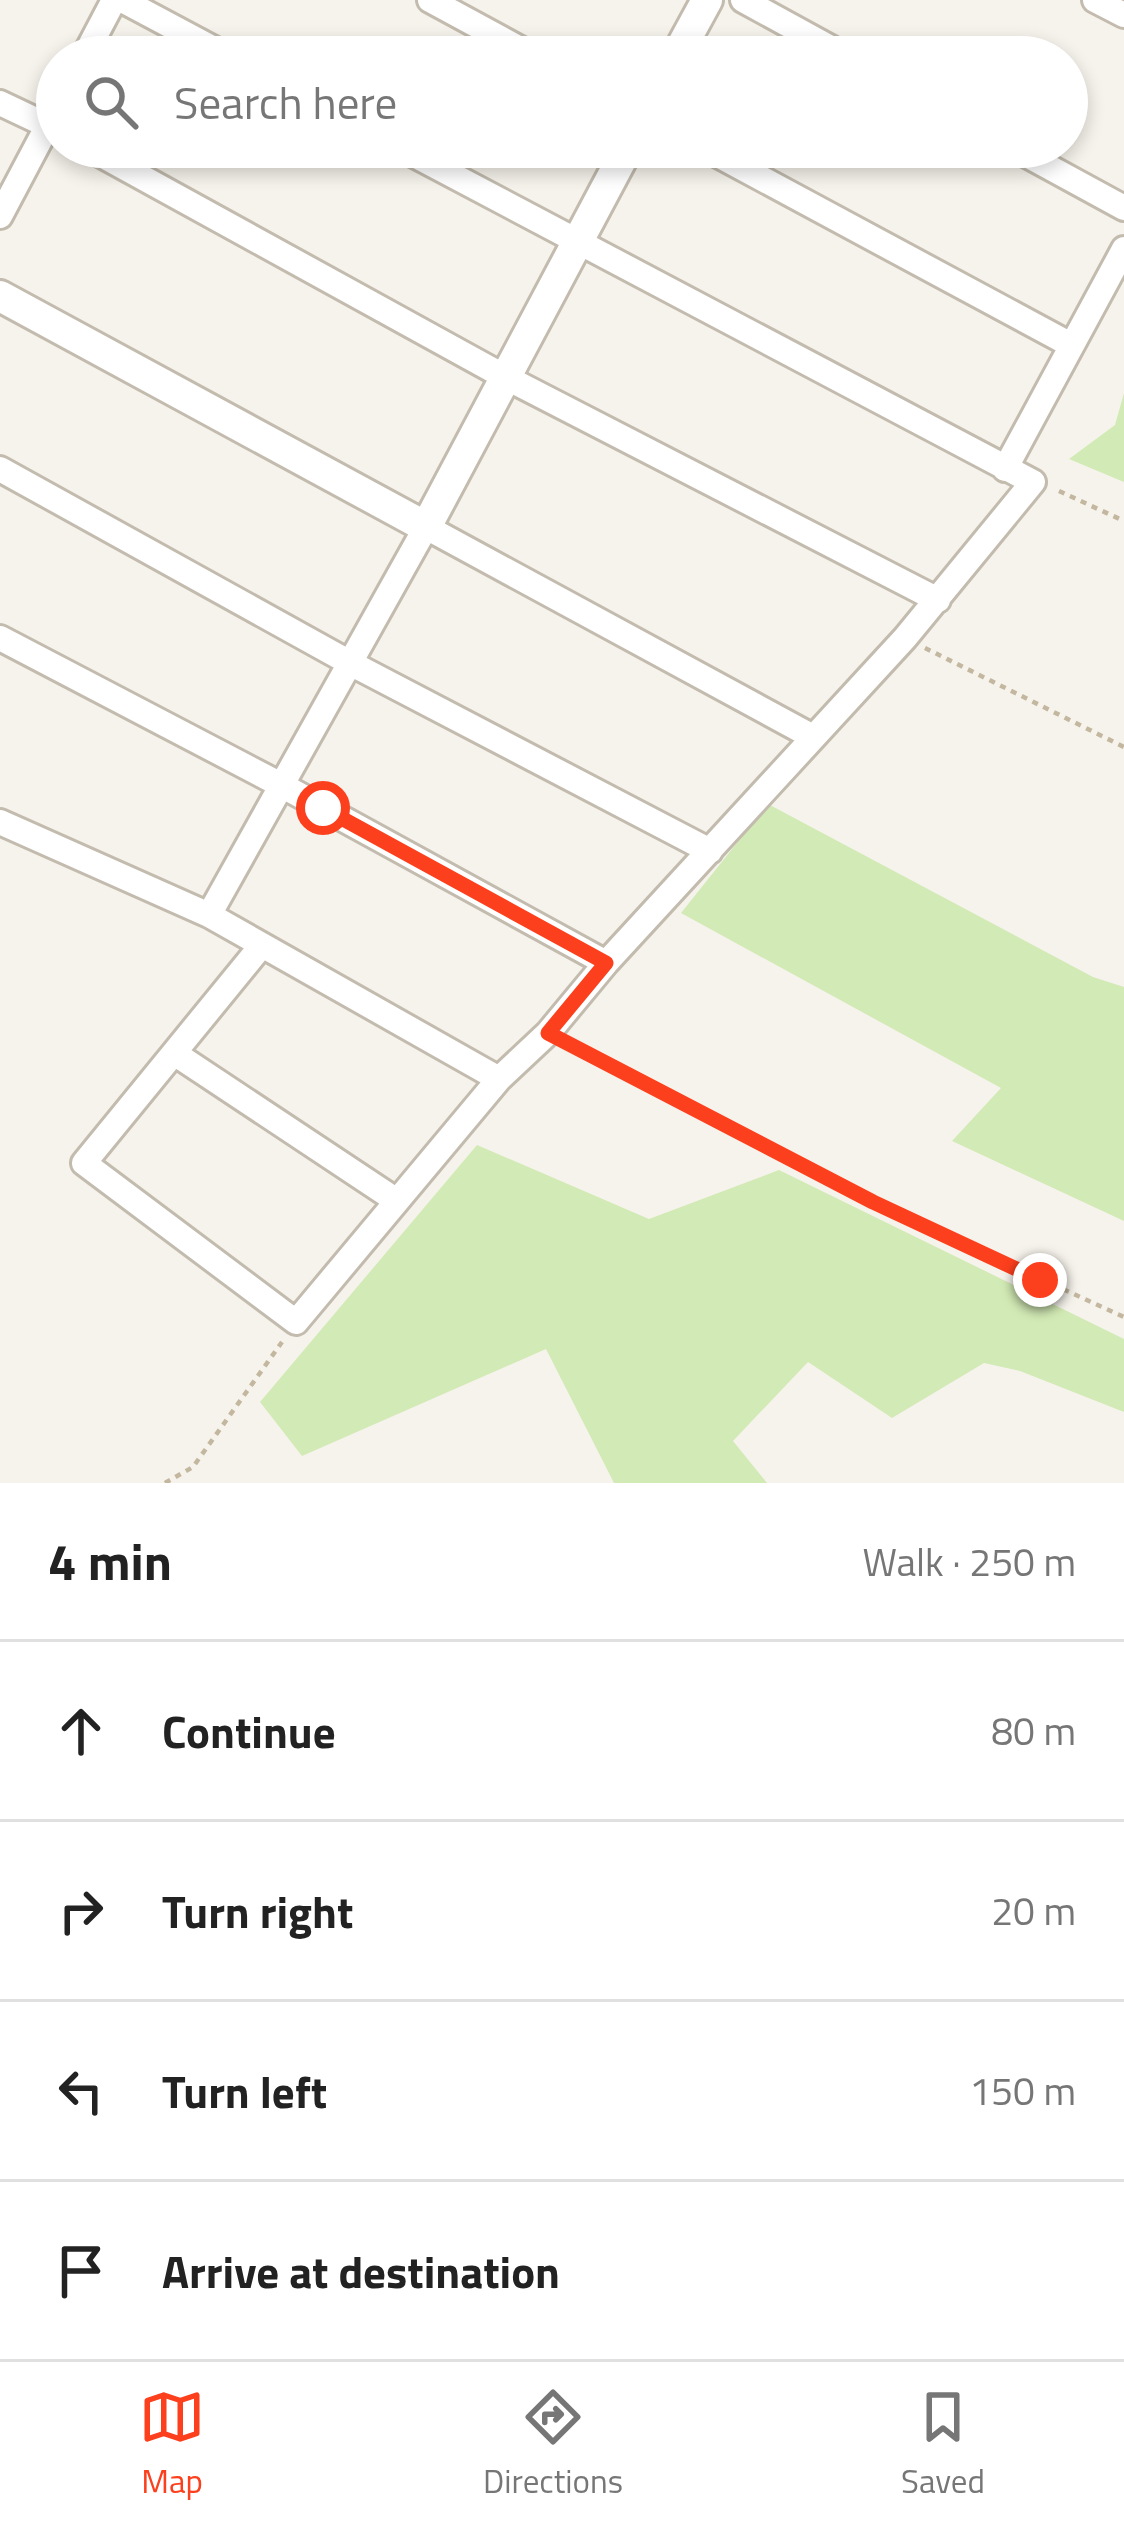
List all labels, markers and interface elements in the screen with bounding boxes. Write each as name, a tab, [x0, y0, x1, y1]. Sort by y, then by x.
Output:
search box	[36, 36, 1088, 168]
text: Search here	[174, 68, 397, 136]
icon: search	[78, 69, 144, 135]
route start	[296, 781, 350, 835]
route end	[1013, 1253, 1067, 1307]
text: 4 min	[48, 1522, 172, 1600]
text: Walk · 250 m	[862, 1532, 1076, 1591]
text: Continue	[162, 1697, 336, 1765]
icon: ahead	[48, 1698, 114, 1764]
text: 80 m	[991, 1701, 1076, 1760]
text: Turn right	[162, 1877, 353, 1945]
icon: right	[48, 1878, 114, 1944]
text: 20 m	[991, 1881, 1076, 1940]
text: Turn left	[162, 2057, 327, 2125]
icon: left	[48, 2058, 114, 2124]
text: 150 m	[969, 2061, 1076, 2120]
text: Arrive at destination	[162, 2237, 560, 2305]
icon: arrive	[48, 2238, 114, 2304]
tab: Map	[139, 2384, 205, 2506]
tab: Directions	[483, 2384, 623, 2506]
tab: Saved	[901, 2384, 985, 2506]

